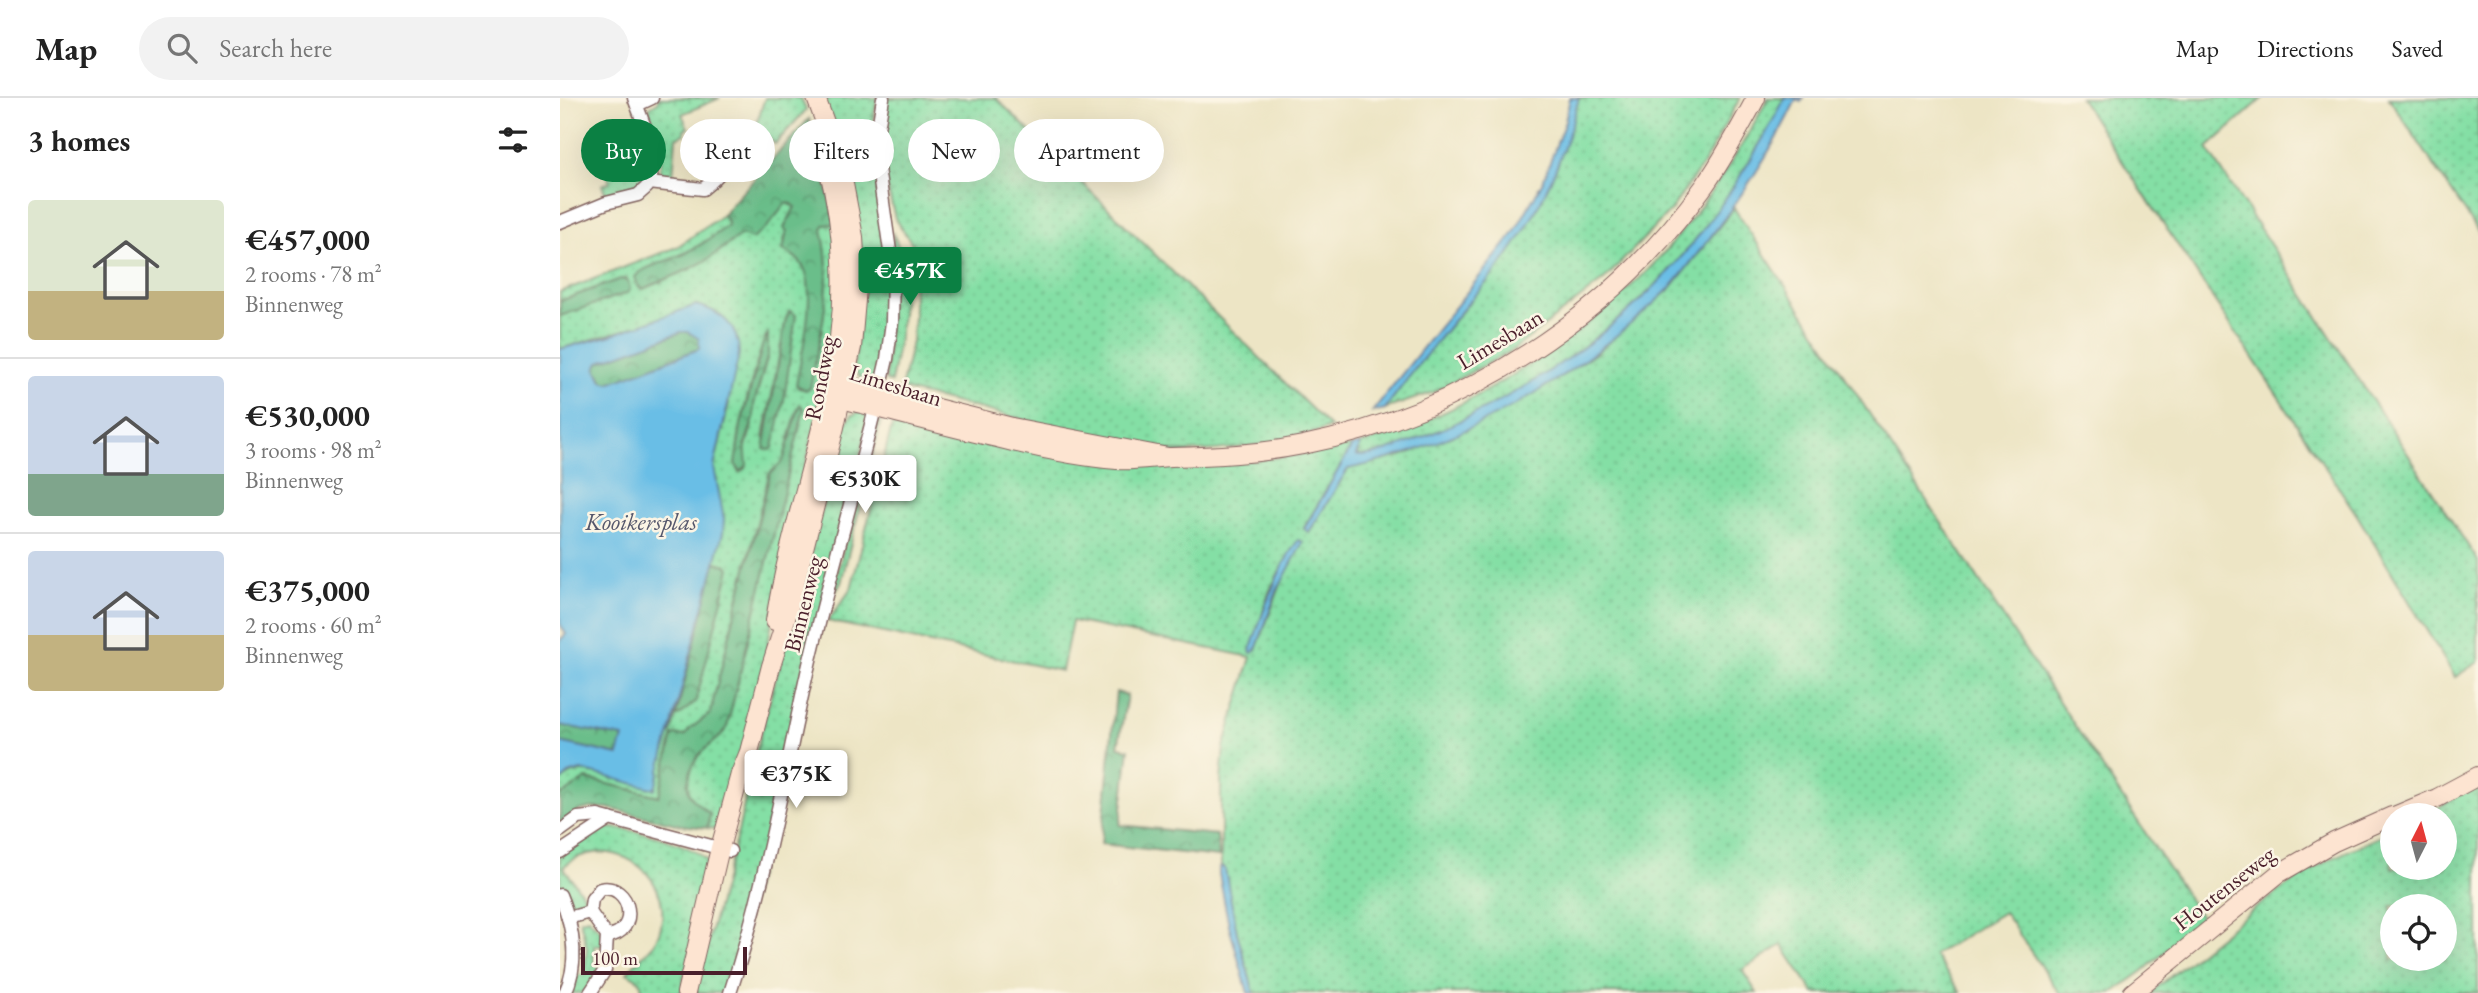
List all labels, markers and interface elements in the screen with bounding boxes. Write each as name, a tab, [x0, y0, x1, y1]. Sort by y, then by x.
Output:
search box	[139, 17, 629, 80]
text: Map	[35, 27, 97, 70]
icon: search	[163, 29, 201, 67]
text: Search here	[219, 31, 332, 65]
text: Map	[2176, 33, 2219, 64]
text: Directions	[2257, 33, 2354, 64]
text: Saved	[2392, 33, 2443, 64]
chip: Buy	[581, 119, 666, 182]
chip: Rent	[680, 119, 775, 182]
chip: Filters	[789, 119, 894, 182]
chip: New	[908, 119, 1000, 182]
chip: Apartment	[1014, 119, 1164, 182]
text: 3 homes	[28, 121, 130, 160]
icon: filters	[494, 121, 532, 159]
text: €457,000	[245, 220, 370, 259]
icon: home	[84, 228, 168, 312]
pin: €457K	[861, 248, 959, 307]
text: €457K	[874, 255, 946, 285]
text: 2 rooms · 78 m²	[245, 259, 382, 289]
text: Binnenweg	[245, 289, 343, 319]
street label: Limesbaan	[1451, 302, 1549, 376]
street label: Rondweg	[797, 332, 843, 423]
street label: Limesbaan	[846, 357, 946, 413]
text: €530,000	[245, 396, 370, 435]
icon: home	[84, 404, 168, 488]
text: 3 rooms · 98 m²	[245, 435, 382, 465]
pin: €530K	[816, 456, 914, 515]
text: €530K	[829, 463, 901, 493]
text: Binnenweg	[245, 465, 343, 495]
water label: Kooikersplas	[584, 506, 697, 537]
street label: Binnenweg	[777, 552, 830, 655]
text: €375,000	[245, 571, 370, 610]
icon: home	[84, 579, 168, 663]
text: 2 rooms · 60 m²	[245, 610, 382, 640]
text: Binnenweg	[245, 640, 343, 670]
pin: €375K	[747, 750, 845, 810]
text: €375K	[760, 758, 832, 788]
north arrow	[2380, 803, 2457, 880]
map controls	[2380, 803, 2457, 971]
street label: Houtenseweg	[2167, 838, 2282, 937]
button: locate	[2380, 894, 2457, 971]
scale bar	[581, 944, 747, 976]
text: 100 m	[592, 946, 638, 971]

